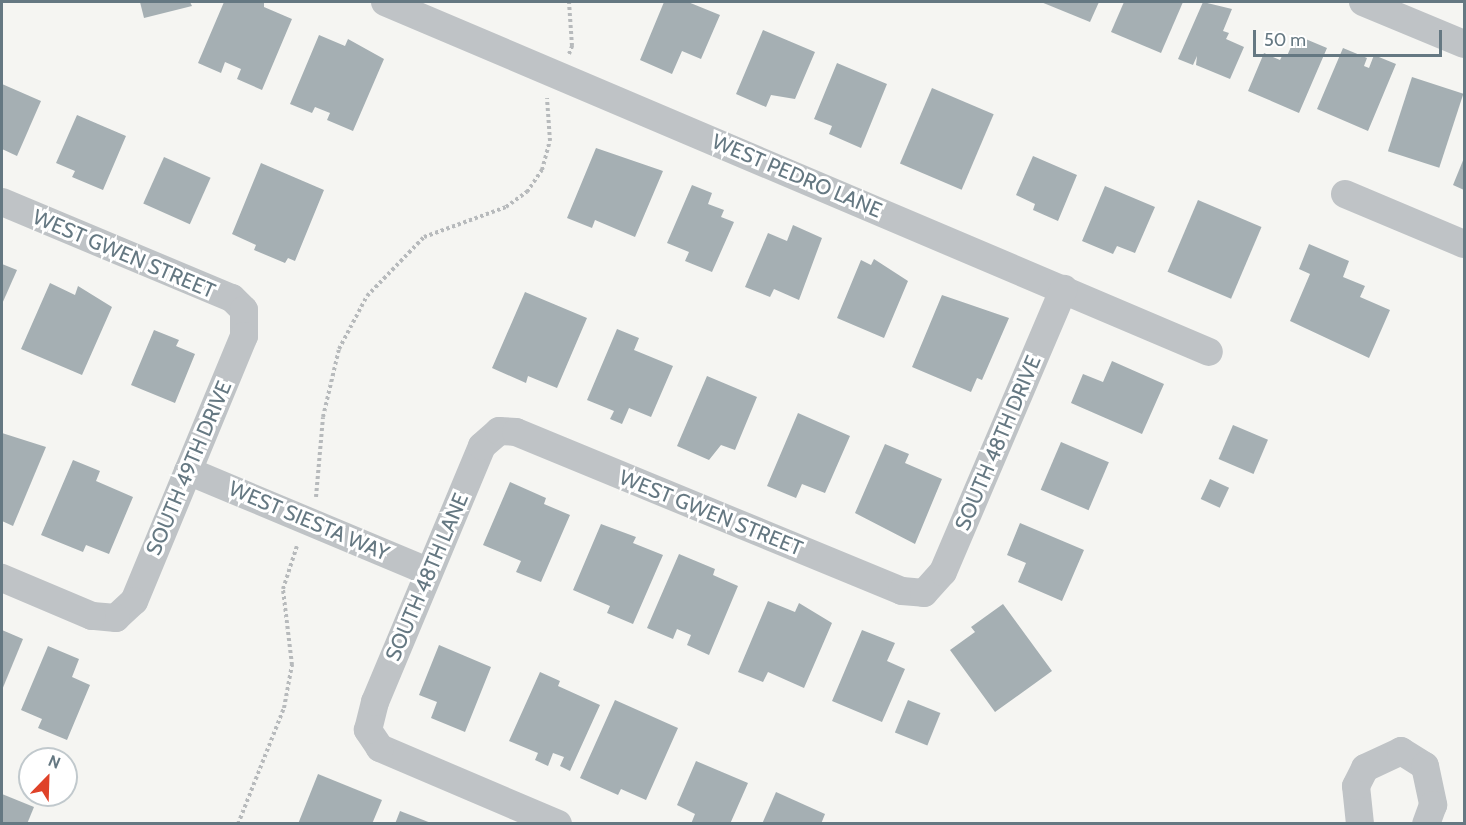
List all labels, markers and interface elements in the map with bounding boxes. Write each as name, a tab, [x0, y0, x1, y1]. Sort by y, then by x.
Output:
scale bar	[1256, 18, 1445, 56]
text: 50 m	[1264, 29, 1306, 51]
street label: WEST PEDRO LANE	[708, 129, 886, 223]
street label: WEST GWEN STREET	[29, 204, 219, 304]
street label: SOUTH 48TH DRIVE	[950, 352, 1046, 534]
street label: SOUTH 49TH DRIVE	[141, 377, 237, 559]
street label: WEST GWEN STREET	[616, 465, 806, 561]
street label: WEST SIESTA WAY	[225, 476, 393, 566]
street label: SOUTH 48TH LANE	[380, 489, 474, 665]
north arrow	[18, 747, 78, 807]
text: N	[46, 751, 63, 773]

